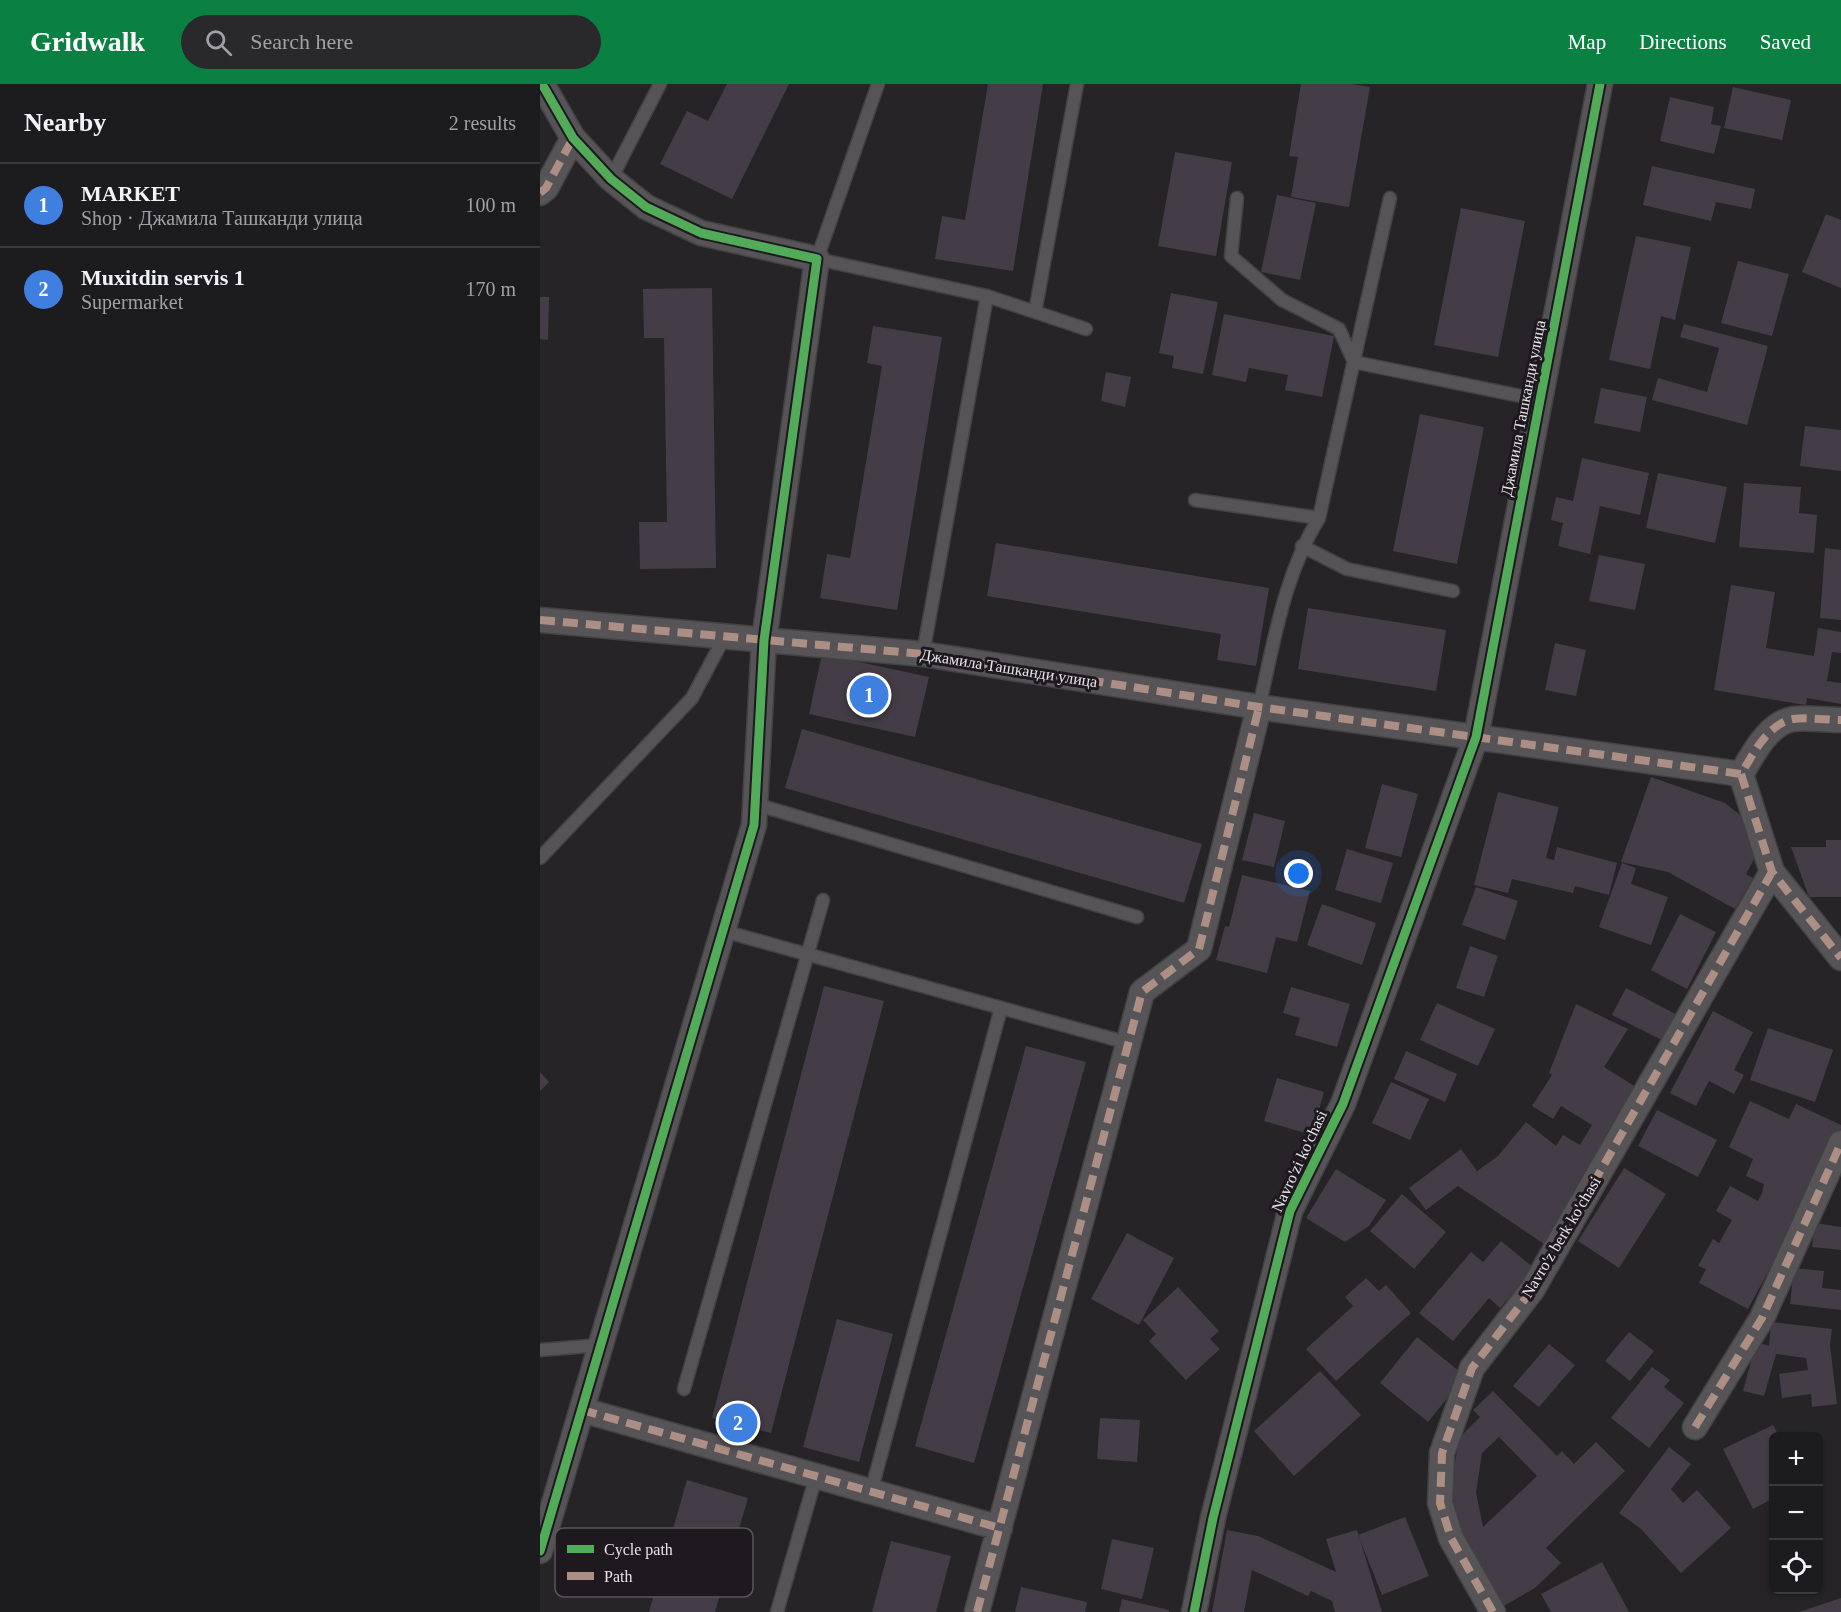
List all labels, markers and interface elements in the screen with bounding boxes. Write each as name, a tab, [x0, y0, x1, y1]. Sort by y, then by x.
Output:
search box	[181, 15, 601, 69]
text: Gridwalk	[30, 26, 145, 57]
icon: search	[202, 26, 235, 59]
text: Search here	[250, 29, 353, 54]
text: Map	[1568, 30, 1606, 54]
text: Directions	[1639, 30, 1727, 54]
text: Saved	[1760, 30, 1811, 54]
text: Nearby	[24, 108, 106, 137]
text: 2 results	[449, 112, 516, 134]
text: MARKET	[81, 181, 180, 206]
text: 1	[39, 194, 49, 216]
text: 100 m	[465, 194, 516, 216]
text: Shop · Джамила Ташканди улица	[81, 207, 363, 229]
text: Muxitdin servis 1	[81, 265, 245, 290]
text: 2	[39, 278, 49, 300]
text: 170 m	[465, 278, 516, 300]
text: Supermarket	[81, 291, 183, 313]
street label: Джамила Ташканди улица	[1498, 318, 1549, 498]
street label: Джамила Ташканди улица	[919, 646, 1099, 691]
pin: 1	[850, 672, 888, 718]
your location	[1284, 859, 1313, 888]
street label: Navro'zi ko'chasi	[1268, 1107, 1330, 1215]
street label: Navro'z berk ko'chasi	[1518, 1173, 1604, 1301]
pin: 2	[718, 1400, 758, 1446]
map controls	[1769, 1432, 1823, 1594]
button: +	[1769, 1432, 1823, 1486]
button: −	[1769, 1486, 1823, 1540]
legend	[555, 1528, 753, 1597]
button: locate	[1769, 1540, 1823, 1594]
text: Cycle path	[604, 1541, 673, 1559]
text: Path	[604, 1568, 632, 1585]

